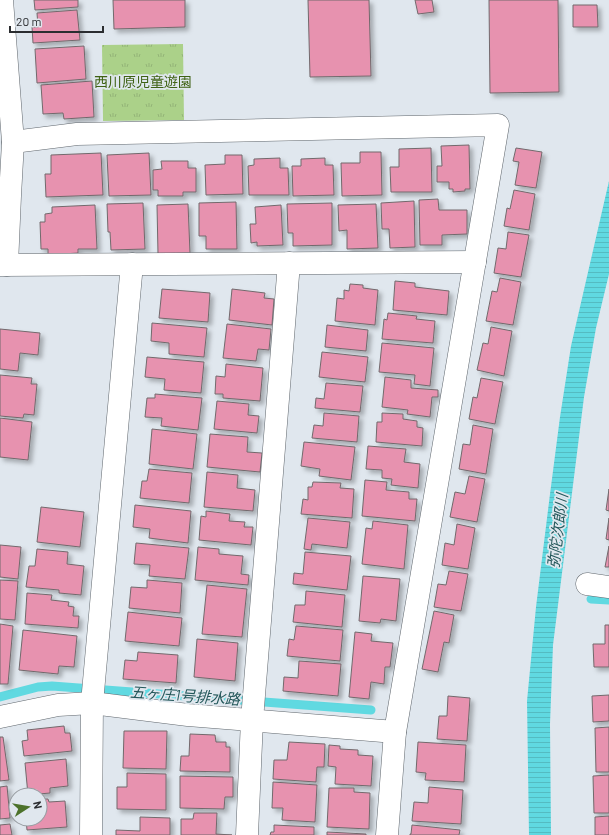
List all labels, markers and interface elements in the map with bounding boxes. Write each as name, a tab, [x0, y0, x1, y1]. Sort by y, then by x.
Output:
scale bar	[10, 8, 103, 34]
text: 20 m	[16, 14, 42, 28]
park label: 西川原児童遊園	[94, 73, 192, 90]
water label: 弥陀次郎川	[544, 491, 571, 569]
water label: 五ヶ庄1号排水路	[130, 682, 243, 708]
north arrow	[8, 787, 48, 827]
text: N	[31, 800, 45, 810]

